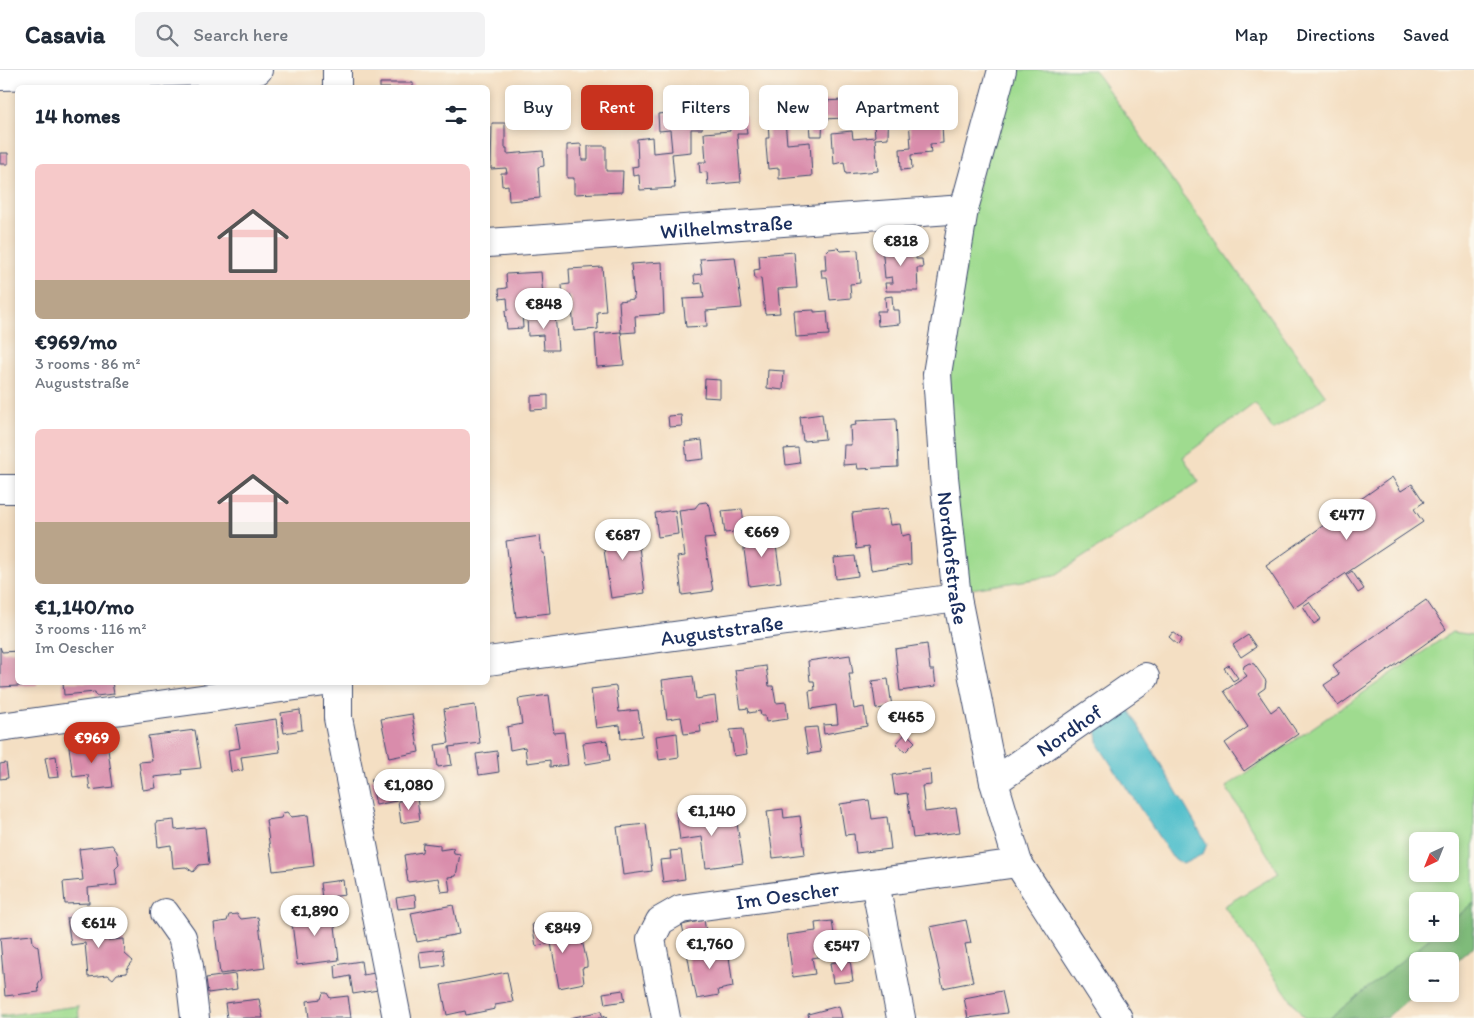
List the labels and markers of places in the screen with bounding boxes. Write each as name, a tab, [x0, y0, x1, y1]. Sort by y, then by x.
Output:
pin: €818	[871, 224, 931, 267]
pin: €848	[514, 288, 574, 330]
pin: €477	[1317, 498, 1377, 541]
pin: €669	[732, 516, 792, 558]
pin: €687	[593, 518, 653, 561]
pin: €465	[876, 700, 936, 743]
pin: €969	[62, 722, 122, 764]
pin: €1,080	[368, 768, 450, 811]
pin: €1,140	[671, 794, 753, 837]
pin: €1,890	[274, 894, 356, 937]
pin: €614	[69, 906, 129, 949]
pin: €849	[533, 912, 593, 954]
pin: €1,760	[669, 928, 751, 970]
pin: €547	[812, 930, 872, 972]

